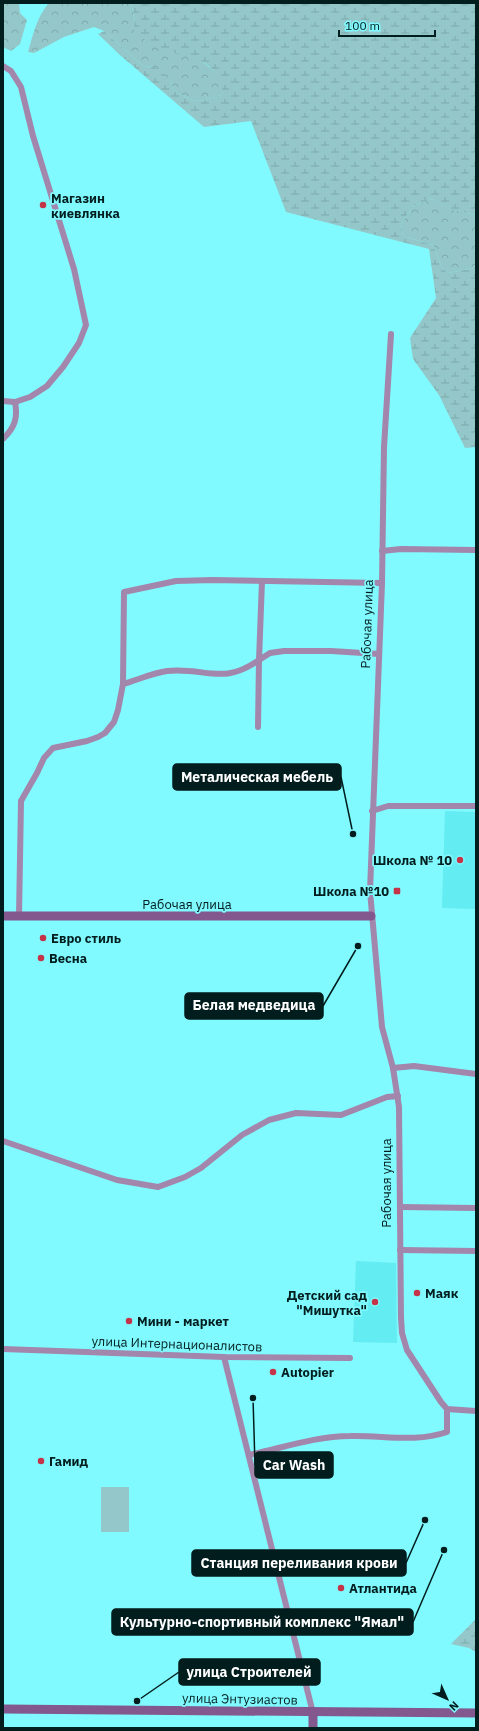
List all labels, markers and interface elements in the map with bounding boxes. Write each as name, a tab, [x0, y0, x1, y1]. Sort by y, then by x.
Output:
scale bar	[339, 12, 435, 38]
text: 100 m	[345, 18, 380, 33]
place label: Магазин киевлянка	[51, 190, 120, 222]
marker: Магазин киевлянка	[38, 200, 48, 210]
street label: Рабочая улица	[357, 579, 377, 669]
callout: Металическая мебель	[173, 764, 341, 790]
text: Металическая мебель	[181, 768, 333, 786]
place label: Школа № 10	[373, 852, 452, 869]
marker: Школа № 10	[455, 855, 465, 865]
place label: Школа №10	[313, 883, 389, 900]
marker: Школа №10	[392, 886, 402, 896]
street label: Рабочая улица	[142, 896, 232, 913]
place label: Евро стиль	[51, 930, 121, 947]
marker: Евро стиль	[38, 933, 48, 943]
place label: Весна	[49, 950, 87, 967]
marker: Весна	[36, 953, 46, 963]
callout: Белая медведица	[185, 993, 323, 1019]
text: Белая медведица	[193, 996, 315, 1014]
street label: Рабочая улица	[378, 1138, 395, 1228]
place label: Маяк	[425, 1285, 459, 1302]
place label: Детский сад "Мишутка"	[287, 1287, 367, 1319]
marker: Маяк	[412, 1288, 422, 1298]
marker: Детский сад "Мишутка"	[370, 1297, 380, 1307]
place label: Мини - маркет	[137, 1313, 229, 1330]
marker: Мини - маркет	[124, 1316, 134, 1326]
street label: улица Интернационалистов	[91, 1333, 263, 1355]
place label: Autopier	[281, 1364, 334, 1381]
marker: Autopier	[268, 1367, 278, 1377]
callout: Car Wash	[255, 1452, 333, 1478]
place label: Гамид	[49, 1453, 89, 1470]
marker: Гамид	[36, 1456, 46, 1466]
text: Car Wash	[263, 1456, 325, 1474]
callout: Станция переливания крови	[192, 1550, 406, 1576]
text: Станция переливания крови	[200, 1554, 398, 1572]
place label: Атлантида	[349, 1580, 417, 1597]
marker: Атлантида	[336, 1583, 346, 1593]
callout: Культурно-спортивный комплекс "Ямал"	[112, 1609, 413, 1635]
text: Культурно-спортивный комплекс "Ямал"	[120, 1613, 404, 1631]
callout: улица Строителей	[179, 1659, 320, 1685]
text: улица Строителей	[186, 1663, 312, 1681]
north arrow	[427, 1679, 467, 1719]
street label: улица Энтузиастов	[182, 1689, 298, 1709]
text: N	[446, 1698, 462, 1714]

